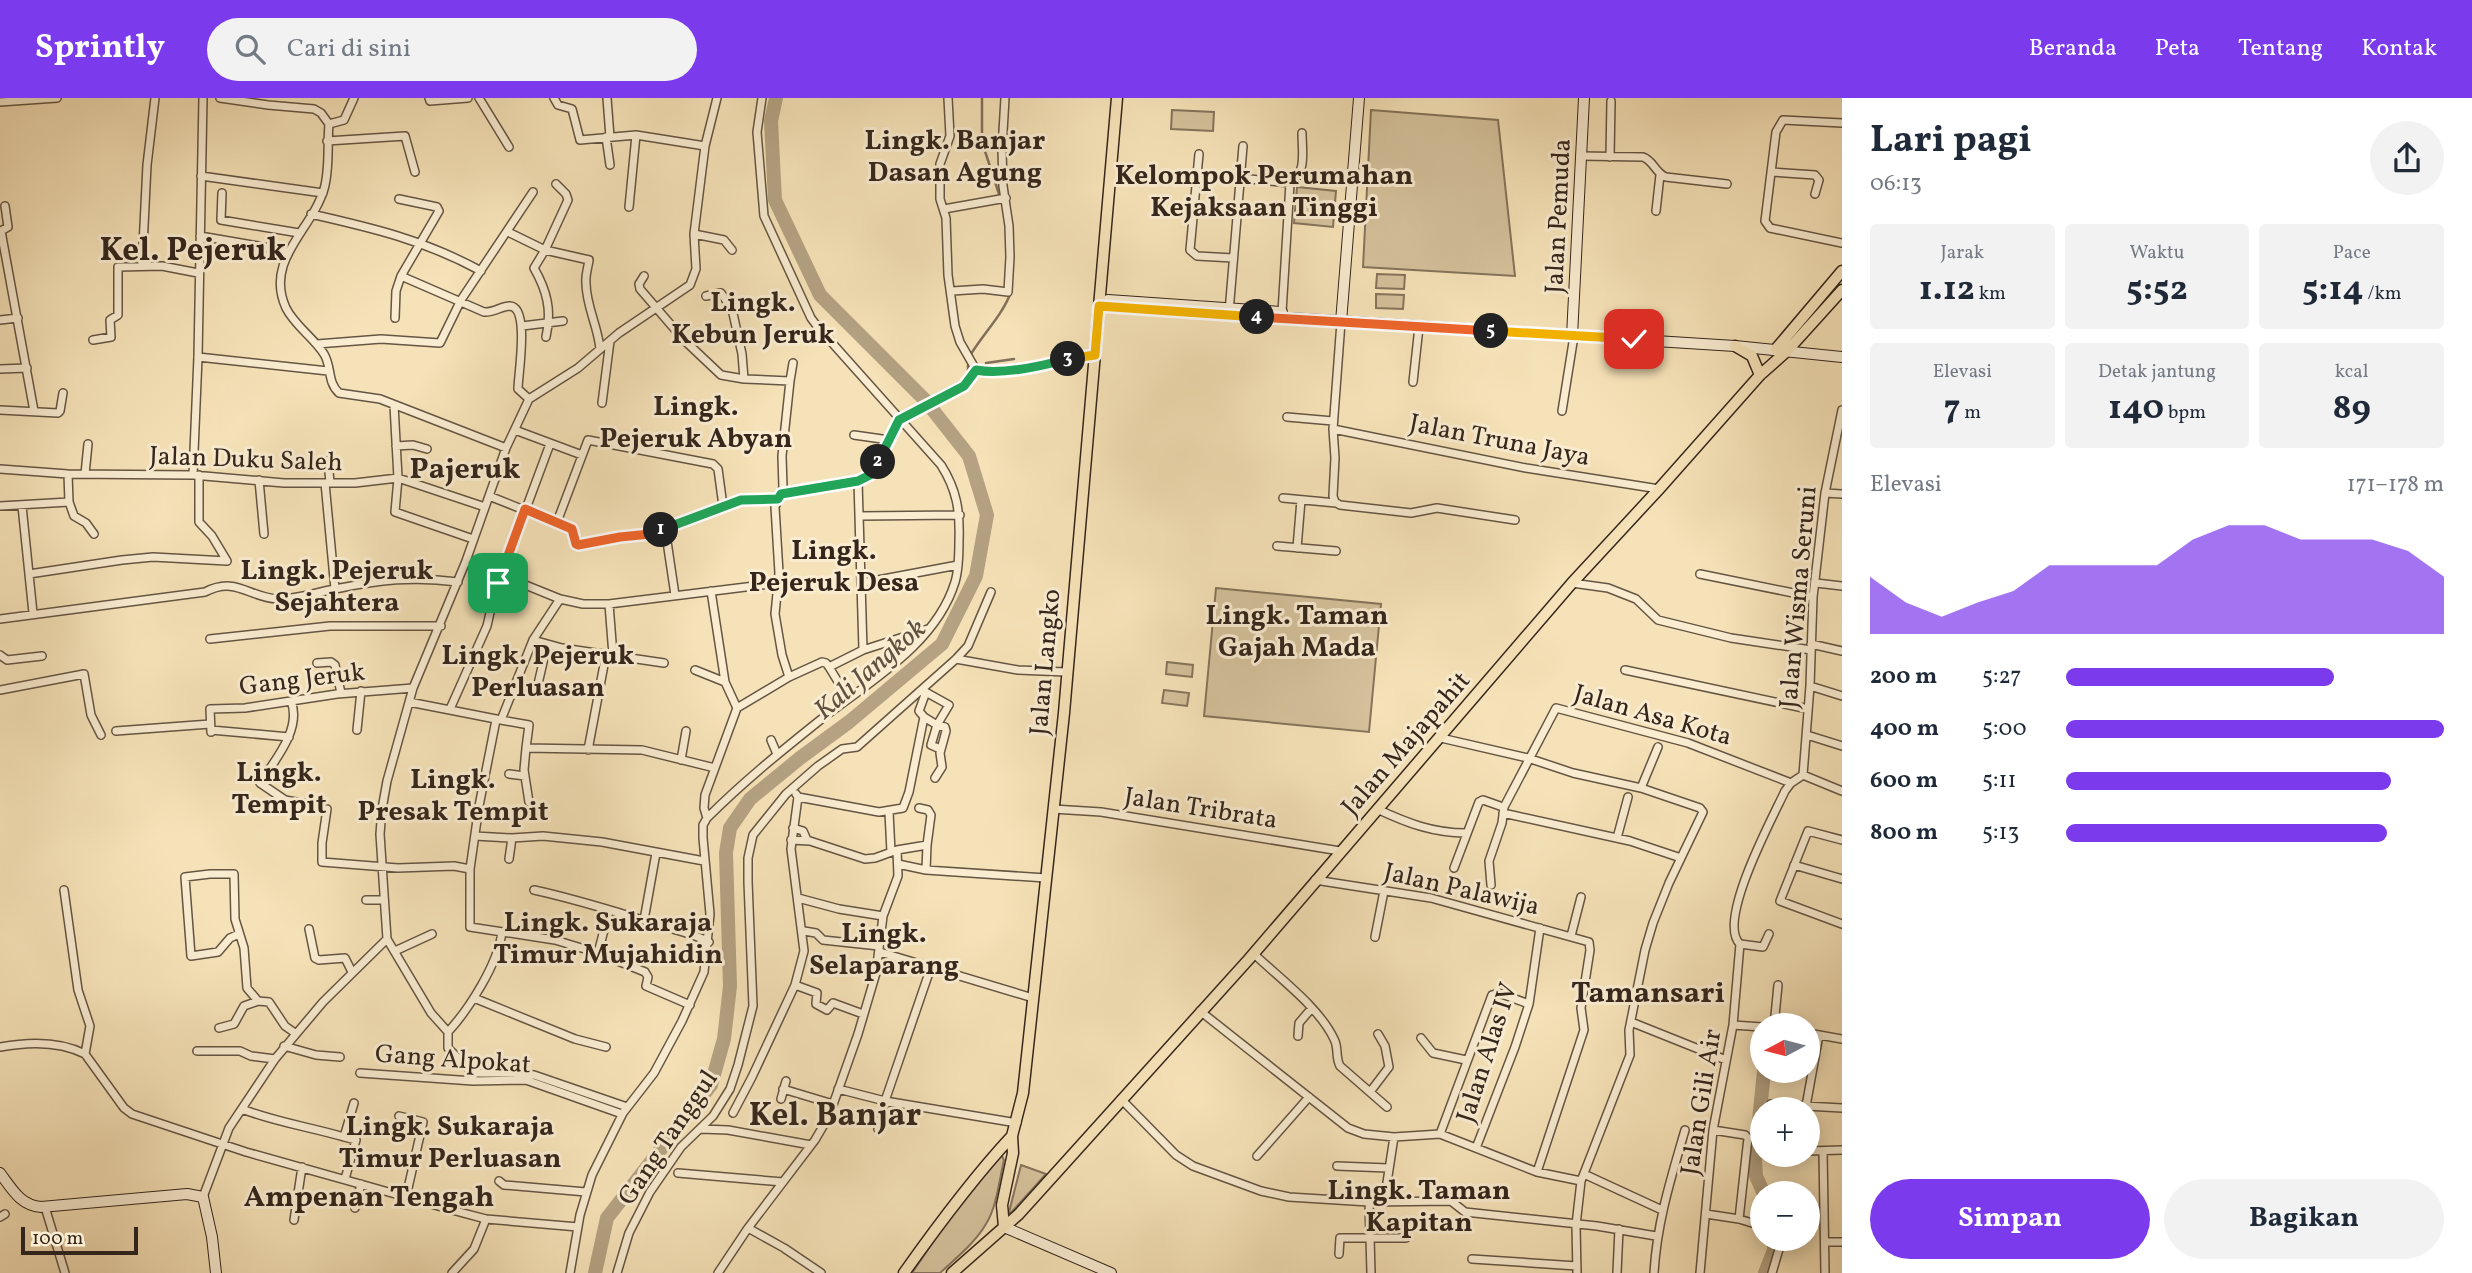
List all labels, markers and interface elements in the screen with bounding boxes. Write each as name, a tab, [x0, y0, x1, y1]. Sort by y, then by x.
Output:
search box	[207, 18, 697, 81]
text: Sprintly	[35, 26, 165, 72]
icon: search	[231, 30, 269, 68]
text: Cari di sini	[287, 31, 411, 67]
text: Beranda	[2029, 32, 2117, 66]
text: Peta	[2155, 32, 2200, 66]
text: Tentang	[2238, 32, 2323, 66]
text: Kontak	[2361, 32, 2437, 66]
text: Lari pagi	[1870, 115, 2032, 168]
button: share	[2370, 121, 2444, 195]
district label: Lingk. Banjar Dasan Agung	[865, 122, 1045, 193]
street label: Jalan Pemuda	[1537, 138, 1581, 295]
district label: Kelompok Perumahan Kejaksaan Tinggi	[1115, 157, 1413, 228]
text: 06:13	[1870, 168, 1922, 200]
district label: Kel. Pejeruk	[100, 229, 287, 275]
text: Jarak	[1941, 240, 1984, 266]
text: Waktu	[2130, 240, 2184, 266]
text: Pace	[2333, 240, 2371, 266]
text: 1.12	[1919, 266, 1975, 314]
text: 5:52	[2126, 266, 2188, 314]
text: 5:14	[2302, 266, 2364, 314]
text: km	[1975, 281, 2006, 307]
text: /km	[2364, 281, 2402, 307]
district label: Lingk. Kebun Jeruk	[671, 284, 835, 355]
pin: 4	[1240, 300, 1274, 334]
text: 4	[1251, 303, 1262, 329]
pin	[1604, 309, 1664, 369]
pin: 5	[1474, 314, 1508, 348]
text: 5	[1486, 317, 1495, 343]
icon: check	[1615, 320, 1653, 358]
pin: 3	[1050, 342, 1086, 376]
text: 3	[1063, 345, 1072, 371]
text: Elevasi	[1933, 359, 1992, 385]
text: Detak jantung	[2098, 359, 2216, 385]
text: kcal	[2335, 359, 2369, 385]
text: 7	[1944, 385, 1960, 433]
text: 140	[2108, 385, 2164, 433]
text: 89	[2332, 385, 2371, 433]
district label: Lingk. Pejeruk Abyan	[599, 388, 793, 459]
text: m	[1960, 400, 1981, 426]
text: bpm	[2164, 400, 2206, 426]
street label: Jalan Truna Jaya	[1406, 406, 1593, 476]
street label: Jalan Duku Saleh	[149, 439, 343, 481]
pin: 2	[860, 444, 896, 480]
text: 2	[873, 448, 882, 474]
district label: Pajeruk	[410, 449, 520, 491]
text: Elevasi	[1870, 469, 1942, 501]
text: 171–178 m	[2347, 469, 2444, 501]
street label: Jalan Wisma Seruni	[1771, 484, 1827, 710]
pin: 1	[644, 512, 678, 548]
text: 1	[657, 516, 664, 542]
district label: Lingk. Pejeruk Desa	[749, 532, 919, 603]
district label: Lingk. Pejeruk Sejahtera	[240, 552, 434, 623]
pin	[468, 553, 528, 613]
icon: arrive	[479, 564, 517, 602]
street label: Jalan Langko	[1022, 587, 1070, 737]
district label: Lingk. Taman Gajah Mada	[1205, 597, 1389, 668]
water label: Kali Jangkok	[806, 610, 935, 730]
district label: Lingk. Pejeruk Perluasan	[441, 637, 635, 708]
street label: Gang Jeruk	[237, 654, 367, 706]
text: 200 m	[1870, 661, 1937, 693]
text: 5:27	[1982, 661, 2021, 693]
street label: Jalan Majapahit	[1334, 664, 1479, 824]
street label: Jalan Asa Kota	[1569, 676, 1736, 756]
text: 400 m	[1870, 713, 1939, 745]
text: 5:00	[1982, 713, 2027, 745]
district label: Lingk. Tempit	[231, 754, 327, 825]
district label: Lingk. Presak Tempit	[357, 761, 549, 832]
text: 600 m	[1870, 765, 1938, 797]
text: 5:11	[1982, 765, 2016, 797]
street label: Jalan Tribrata	[1121, 779, 1280, 839]
text: 800 m	[1870, 817, 1938, 849]
text: 5:13	[1982, 817, 2019, 849]
street label: Jalan Palawija	[1380, 855, 1543, 925]
district label: Lingk. Sukaraja Timur Mujahidin	[493, 904, 723, 975]
district label: Lingk. Selaparang	[809, 915, 959, 986]
district label: Tamansari	[1571, 973, 1725, 1015]
street label: Jalan Alas IV	[1448, 978, 1528, 1127]
north arrow	[1750, 1013, 1820, 1083]
map controls	[1750, 1013, 1820, 1251]
street label: Jalan Gili Air	[1673, 1027, 1731, 1178]
street label: Gang Alpokat	[374, 1037, 532, 1083]
street label: Gang Tanggul	[610, 1063, 727, 1213]
district label: Kel. Banjar	[749, 1094, 922, 1140]
button: +	[1750, 1097, 1820, 1167]
district label: Lingk. Sukaraja Timur Perluasan	[339, 1108, 561, 1179]
district label: Lingk. Taman Kapitan	[1327, 1172, 1511, 1243]
district label: Ampenan Tengah	[244, 1177, 494, 1219]
button: Simpan	[1870, 1179, 2150, 1259]
button: Bagikan	[2164, 1179, 2444, 1259]
button: −	[1750, 1181, 1820, 1251]
scale bar	[21, 1224, 138, 1256]
text: 100 m	[32, 1226, 83, 1252]

